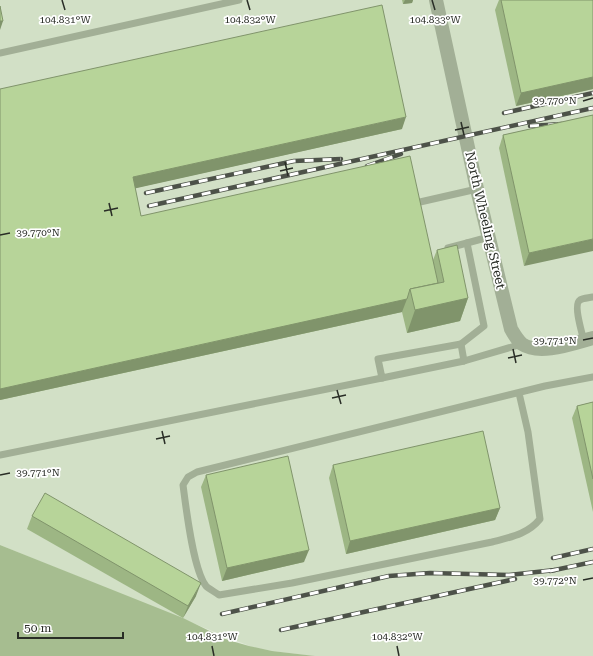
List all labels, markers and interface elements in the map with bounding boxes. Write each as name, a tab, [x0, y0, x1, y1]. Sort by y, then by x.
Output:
text: 104.831°W	[39, 14, 91, 25]
text: 104.832°W	[224, 14, 276, 25]
text: 104.833°W	[409, 14, 461, 25]
text: 39.770°N	[533, 95, 577, 106]
street label: North Wheeling Street	[462, 150, 509, 291]
text: 39.770°N	[16, 227, 60, 238]
text: 39.771°N	[533, 335, 577, 346]
text: 39.771°N	[16, 467, 60, 478]
text: 39.772°N	[533, 575, 577, 586]
scale bar	[18, 614, 123, 640]
text: 50 m	[24, 621, 51, 635]
text: 104.831°W	[186, 631, 238, 642]
text: 104.832°W	[371, 631, 423, 642]

